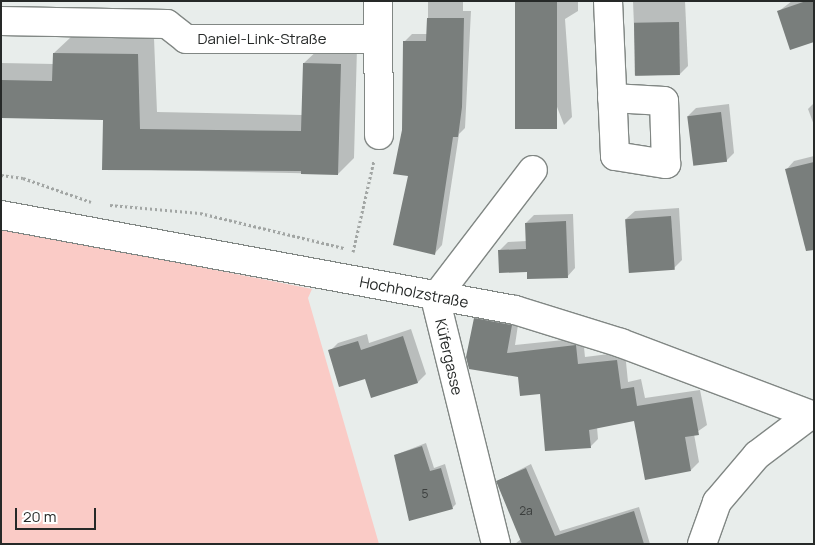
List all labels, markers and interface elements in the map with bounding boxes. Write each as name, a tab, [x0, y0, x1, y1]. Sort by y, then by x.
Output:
street label: Daniel-Link-Straße	[197, 30, 327, 48]
street label: Hochholzstraße	[358, 273, 470, 311]
street label: Küfergasse	[431, 317, 467, 397]
house number: 5	[422, 487, 428, 501]
scale bar	[18, 498, 99, 530]
house number: 2a	[519, 504, 533, 518]
text: 20 m	[23, 506, 56, 527]

